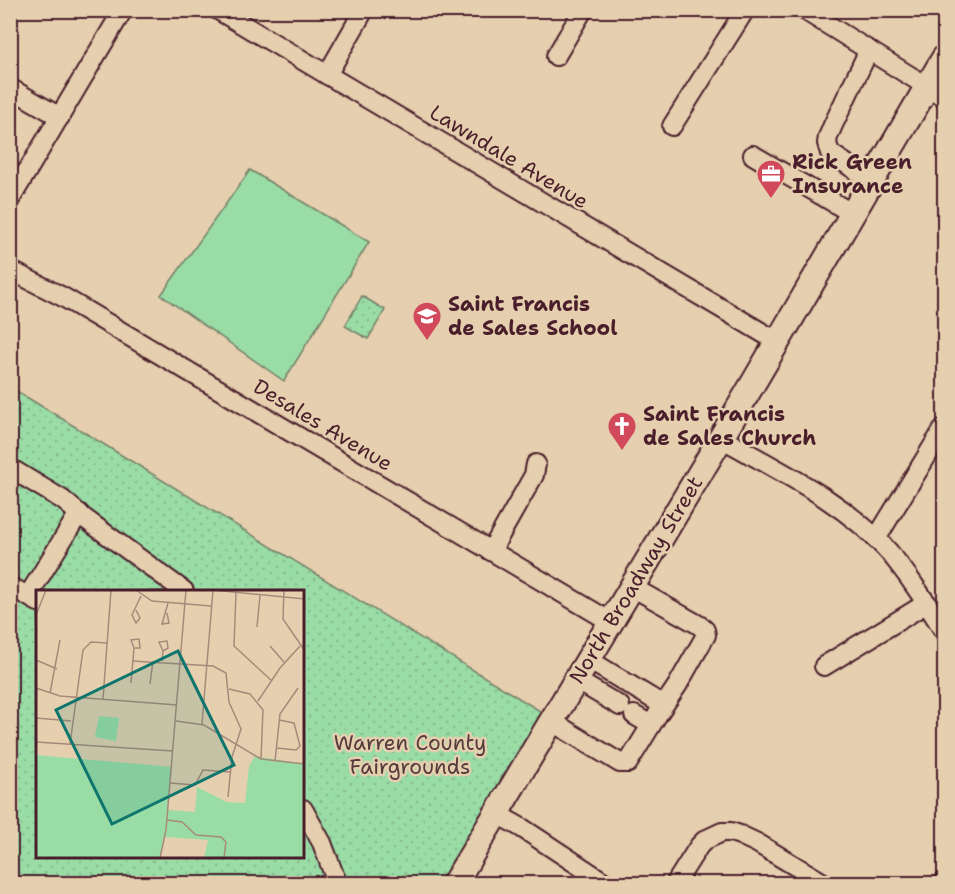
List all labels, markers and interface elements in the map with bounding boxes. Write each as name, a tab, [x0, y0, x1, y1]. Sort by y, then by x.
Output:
street label: Lawndale Avenue	[425, 99, 593, 215]
place label: Rick Green Insurance	[792, 148, 912, 200]
office icon: Rick Green Insurance	[755, 158, 787, 200]
place label: Saint Francis de Sales School	[448, 290, 618, 342]
school or university icon: Saint Francis de Sales School	[411, 300, 443, 342]
street label: Desales Avenue	[248, 372, 398, 478]
place label: Saint Francis de Sales Church	[643, 400, 816, 452]
church icon: Saint Francis de Sales Church	[606, 410, 638, 452]
street label: North Broadway Street	[563, 471, 709, 689]
inset map	[36, 590, 304, 858]
park label: Warren County Fairgrounds	[334, 729, 486, 781]

